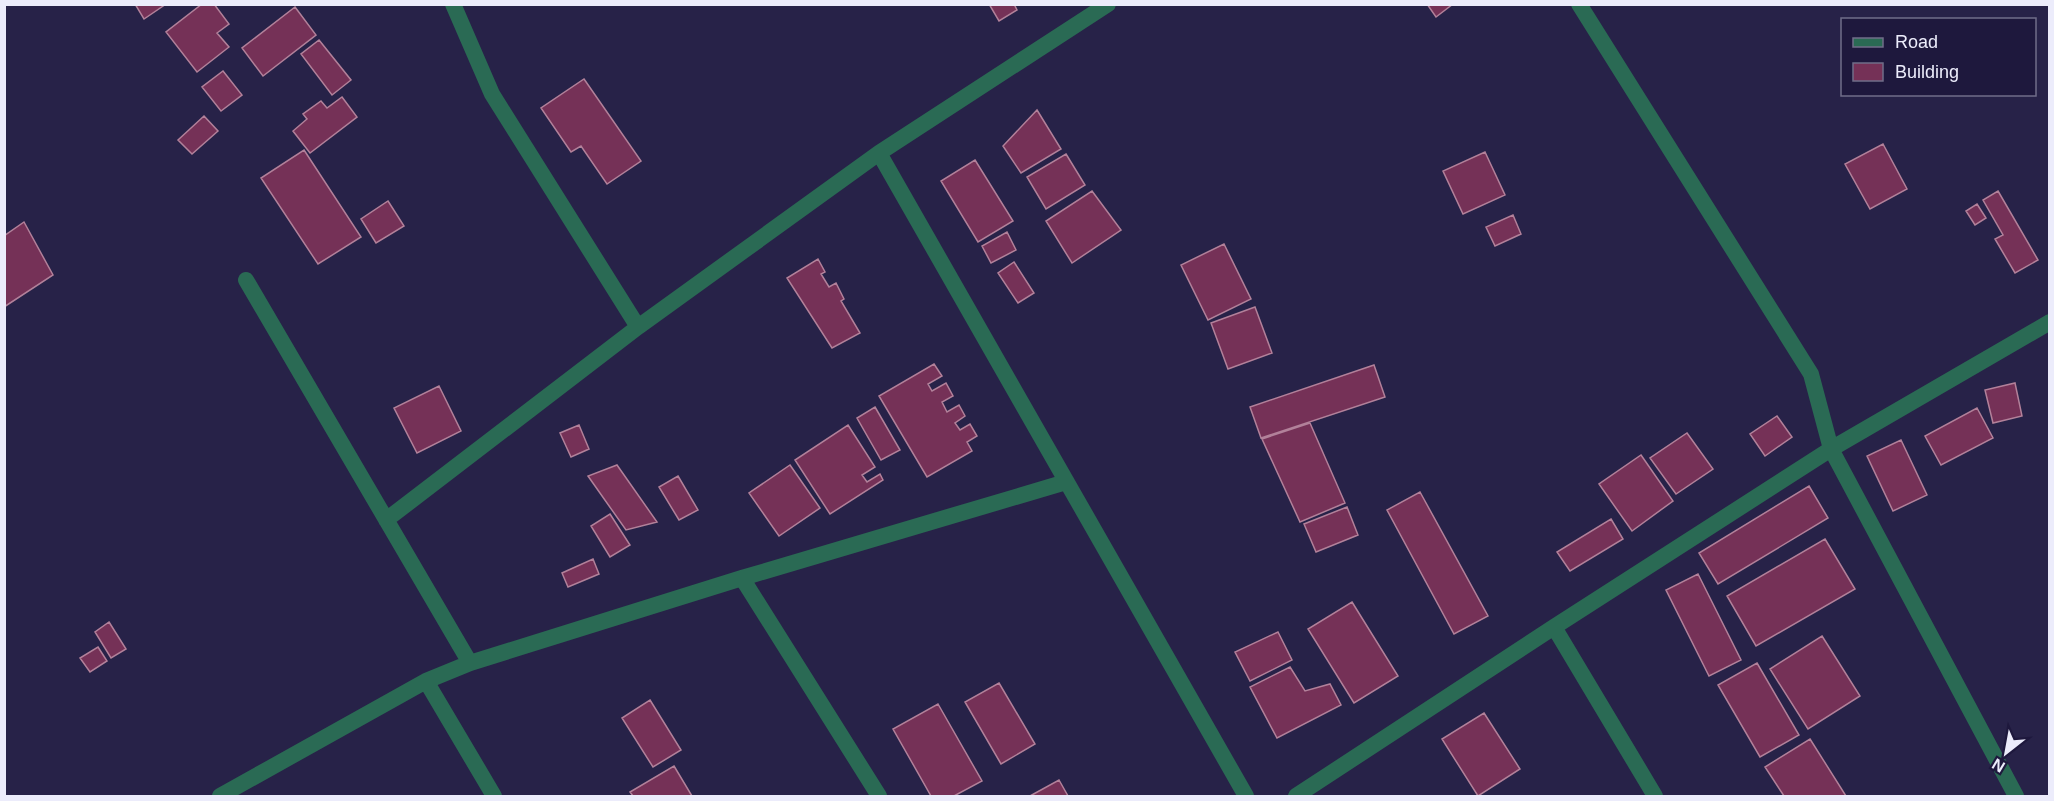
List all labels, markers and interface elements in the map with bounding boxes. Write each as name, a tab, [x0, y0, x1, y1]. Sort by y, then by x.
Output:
legend	[1841, 18, 2036, 96]
text: Road	[1895, 32, 1938, 52]
text: Building	[1895, 62, 1959, 82]
north arrow	[1976, 723, 2036, 783]
text: N	[1989, 755, 2008, 776]

